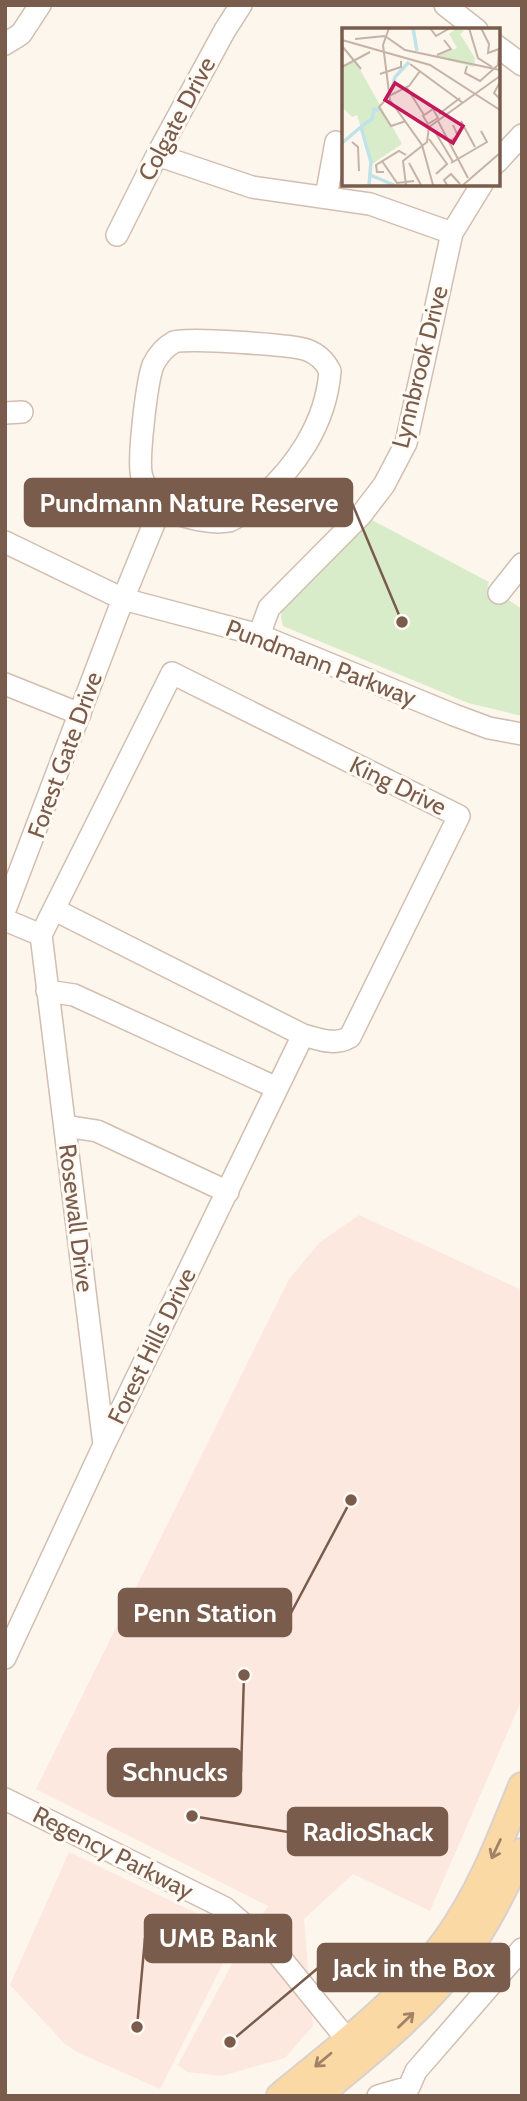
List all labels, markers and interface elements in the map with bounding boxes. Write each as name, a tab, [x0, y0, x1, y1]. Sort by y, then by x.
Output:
inset map	[342, 28, 499, 186]
street label: Colgate Drive	[132, 52, 221, 186]
street label: Lynnbrook Drive	[385, 283, 454, 451]
callout: Pundmann Nature Reserve	[25, 479, 352, 526]
text: Pundmann Nature Reserve	[40, 487, 338, 519]
street label: Pundmann Parkway	[222, 613, 420, 712]
street label: Forest Gate Drive	[21, 668, 108, 842]
street label: King Drive	[345, 750, 451, 821]
street label: Rosewall Drive	[53, 1142, 100, 1294]
street label: Forest Hills Drive	[101, 1263, 202, 1429]
callout: Penn Station	[119, 1589, 291, 1636]
text: Penn Station	[133, 1597, 277, 1629]
callout: Schnucks	[108, 1749, 241, 1796]
text: Schnucks	[122, 1756, 228, 1788]
street label: Regency Parkway	[28, 1800, 198, 1905]
callout: RadioShack	[288, 1808, 447, 1855]
text: RadioShack	[302, 1816, 434, 1848]
one-way arrow	[489, 1838, 502, 1859]
callout: UMB Bank	[145, 1915, 291, 1962]
text: UMB Bank	[159, 1922, 278, 1954]
callout: Jack in the Box	[318, 1944, 509, 1991]
text: Jack in the Box	[332, 1952, 496, 1984]
one-way arrow	[398, 2012, 415, 2029]
one-way arrow	[314, 2052, 332, 2068]

